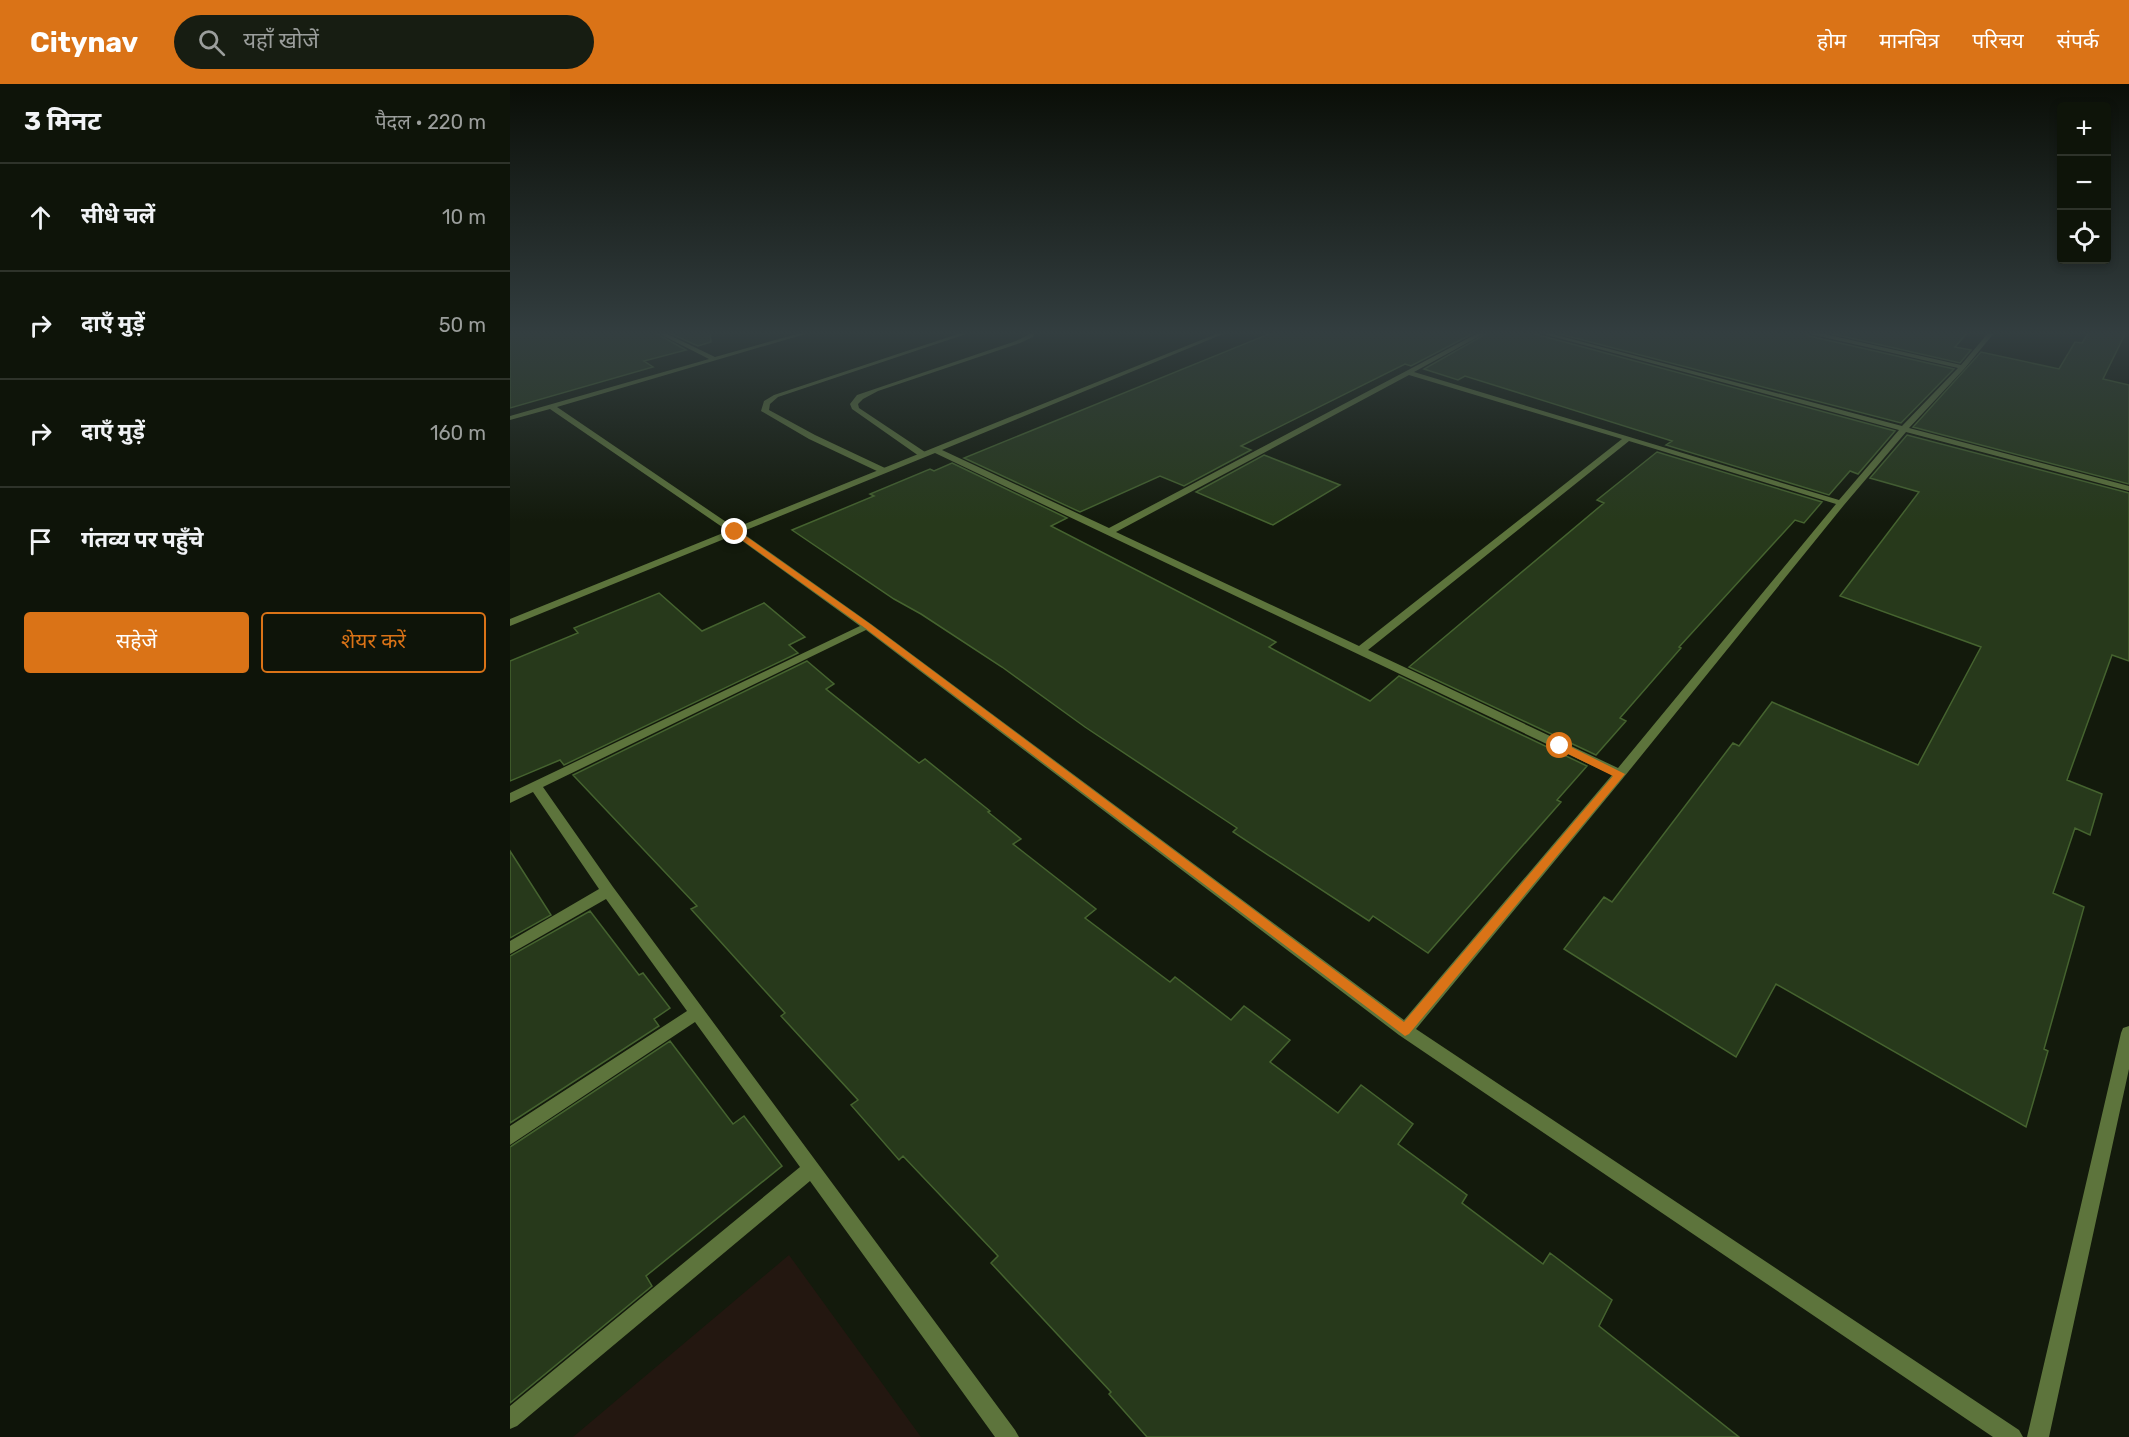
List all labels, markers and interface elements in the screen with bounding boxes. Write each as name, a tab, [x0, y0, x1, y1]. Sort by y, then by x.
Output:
search box	[174, 15, 594, 69]
text: Citynav	[30, 26, 138, 59]
icon: search	[195, 26, 228, 59]
text: यहाँ खोजें	[243, 27, 319, 54]
text: होम	[1817, 28, 1846, 53]
text: मानचित्र	[1879, 28, 1939, 53]
text: परिचय	[1972, 28, 2024, 53]
text: संपर्क	[2057, 28, 2099, 53]
map controls	[2057, 102, 2111, 264]
button: +	[2057, 102, 2111, 156]
text: 3 मिनट	[24, 106, 101, 137]
text: पैदल · 220 m	[375, 110, 486, 134]
button: −	[2057, 156, 2111, 210]
icon: ahead	[24, 201, 57, 234]
text: सीधे चलें	[81, 202, 155, 229]
text: 10 m	[442, 205, 486, 229]
button: locate	[2057, 210, 2111, 264]
icon: right	[24, 309, 57, 342]
text: दाएँ मुड़ें	[81, 310, 145, 337]
text: 50 m	[439, 313, 486, 337]
icon: right	[24, 417, 57, 450]
text: दाएँ मुड़ें	[81, 418, 145, 445]
text: 160 m	[430, 421, 486, 445]
route end	[721, 518, 747, 544]
icon: arrive	[24, 525, 57, 558]
text: गंतव्य पर पहुँचे	[81, 526, 203, 553]
button: सहेजें	[24, 612, 249, 673]
button: शेयर करें	[261, 612, 486, 673]
route start	[1546, 732, 1572, 758]

